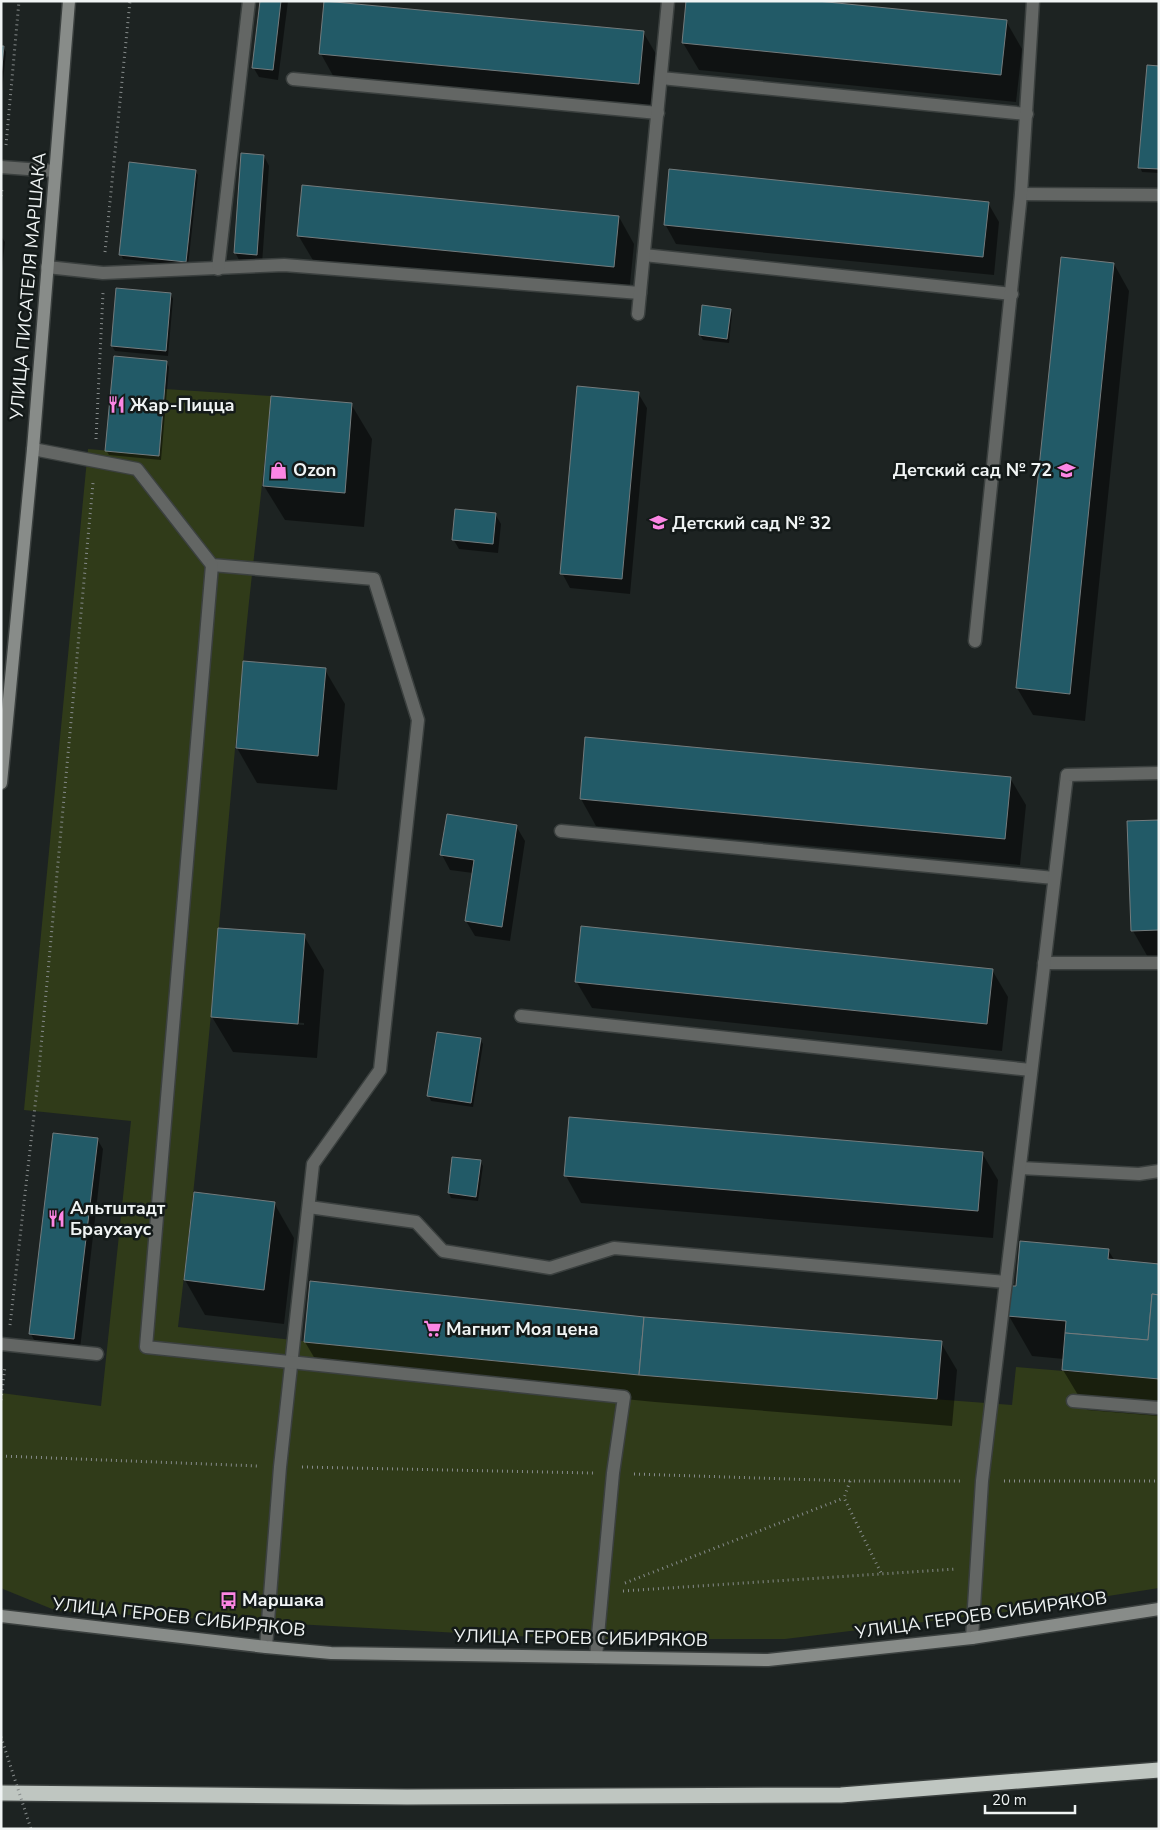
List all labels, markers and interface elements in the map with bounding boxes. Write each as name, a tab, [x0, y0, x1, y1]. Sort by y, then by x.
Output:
street label: УЛИЦА ПИСАТЕЛЯ МАРШАКА	[4, 151, 52, 422]
place label: Жар-Пицца	[130, 393, 235, 417]
restaurant icon: Жар-Пицца	[106, 395, 126, 415]
place label: Ozon	[293, 458, 336, 482]
place label: Детский сад № 72	[893, 458, 1052, 482]
shop icon: Ozon	[269, 460, 289, 480]
school or university icon: Детский сад № 72	[1056, 460, 1076, 480]
place label: Детский сад № 32	[672, 511, 831, 535]
school or university icon: Детский сад № 32	[648, 513, 668, 533]
place label: Альтштадт Браухаус	[70, 1196, 166, 1241]
restaurant icon: Альтштадт Браухаус	[46, 1208, 66, 1228]
place label: Магнит Моя цена	[446, 1317, 599, 1341]
supermarket icon: Магнит Моя цена	[422, 1319, 442, 1339]
street label: УЛИЦА ГЕРОЕВ СИБИРЯКОВ	[852, 1585, 1109, 1645]
place label: Маршака	[242, 1588, 324, 1612]
bus stop icon: Маршака	[218, 1590, 238, 1610]
street label: УЛИЦА ГЕРОЕВ СИБИРЯКОВ	[50, 1592, 307, 1642]
street label: УЛИЦА ГЕРОЕВ СИБИРЯКОВ	[453, 1624, 708, 1652]
scale bar	[985, 1782, 1075, 1814]
text: 20 m	[992, 1790, 1027, 1810]

